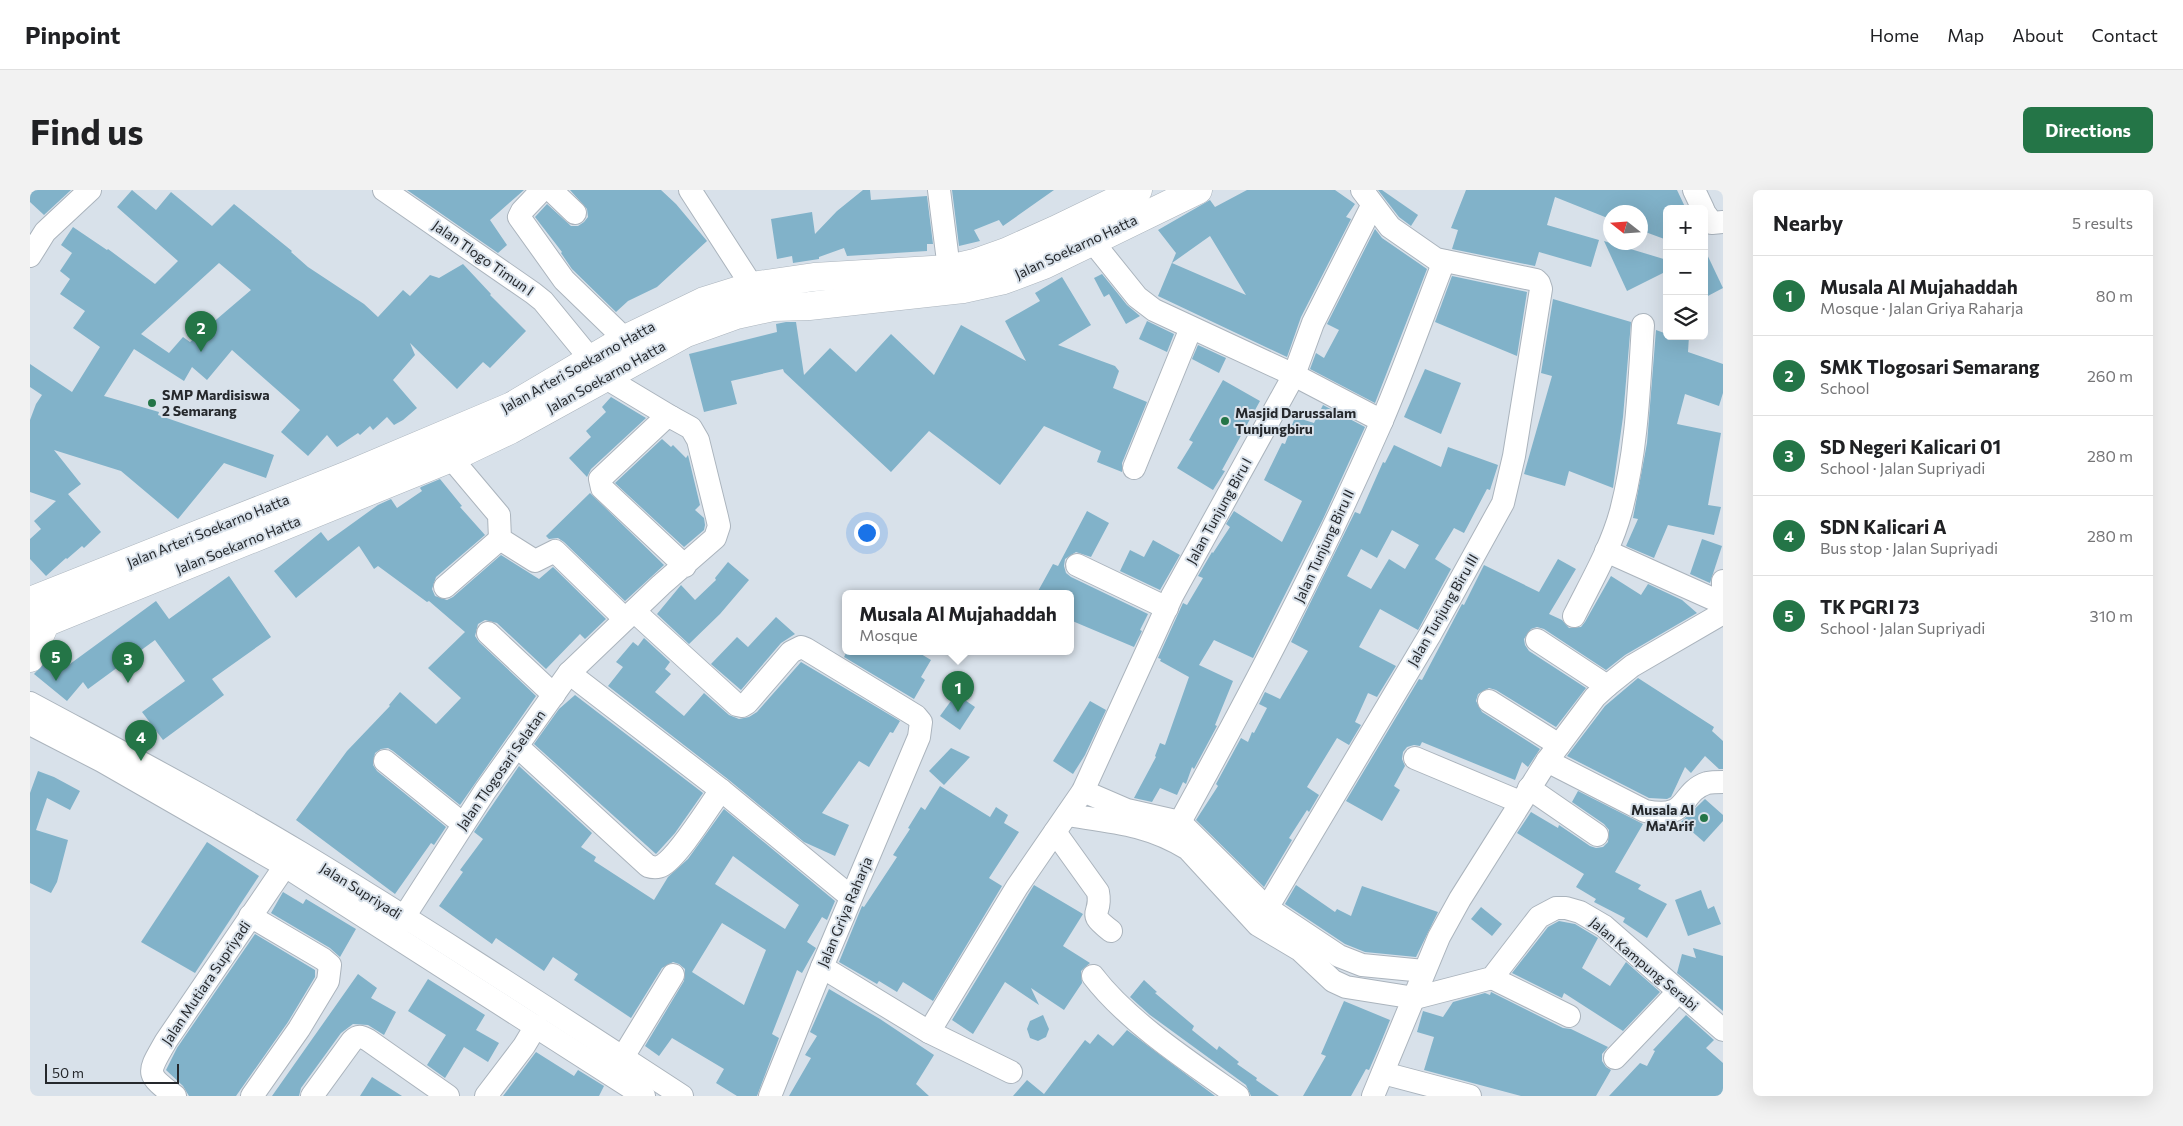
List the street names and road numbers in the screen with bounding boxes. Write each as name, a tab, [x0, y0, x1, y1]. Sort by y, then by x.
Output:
street label: Jalan Soekarno Hatta	[1012, 211, 1140, 282]
street label: Jalan Tlogo Timun I	[429, 216, 537, 299]
street label: Jalan Arteri Soekarno Hatta	[498, 317, 658, 416]
street label: Jalan Soekarno Hatta	[543, 337, 668, 416]
street label: Jalan Tunjung Biru I	[1182, 455, 1255, 567]
street label: Jalan Tunjung Biru II	[1290, 487, 1357, 605]
street label: Jalan Arteri Soekarno Hatta	[124, 490, 291, 571]
street label: Jalan Soekarno Hatta	[173, 512, 303, 577]
street label: Jalan Tunjung Biru III	[1404, 551, 1482, 669]
street label: Jalan Tlogosari Selatan	[453, 706, 548, 833]
street label: Jalan Griya Raharja	[814, 854, 875, 969]
street label: Jalan Supriyadi	[317, 859, 405, 922]
street label: Jalan Kampung Serabi	[1587, 913, 1702, 1014]
street label: Jalan Mutiara Supriyadi	[158, 917, 253, 1048]

